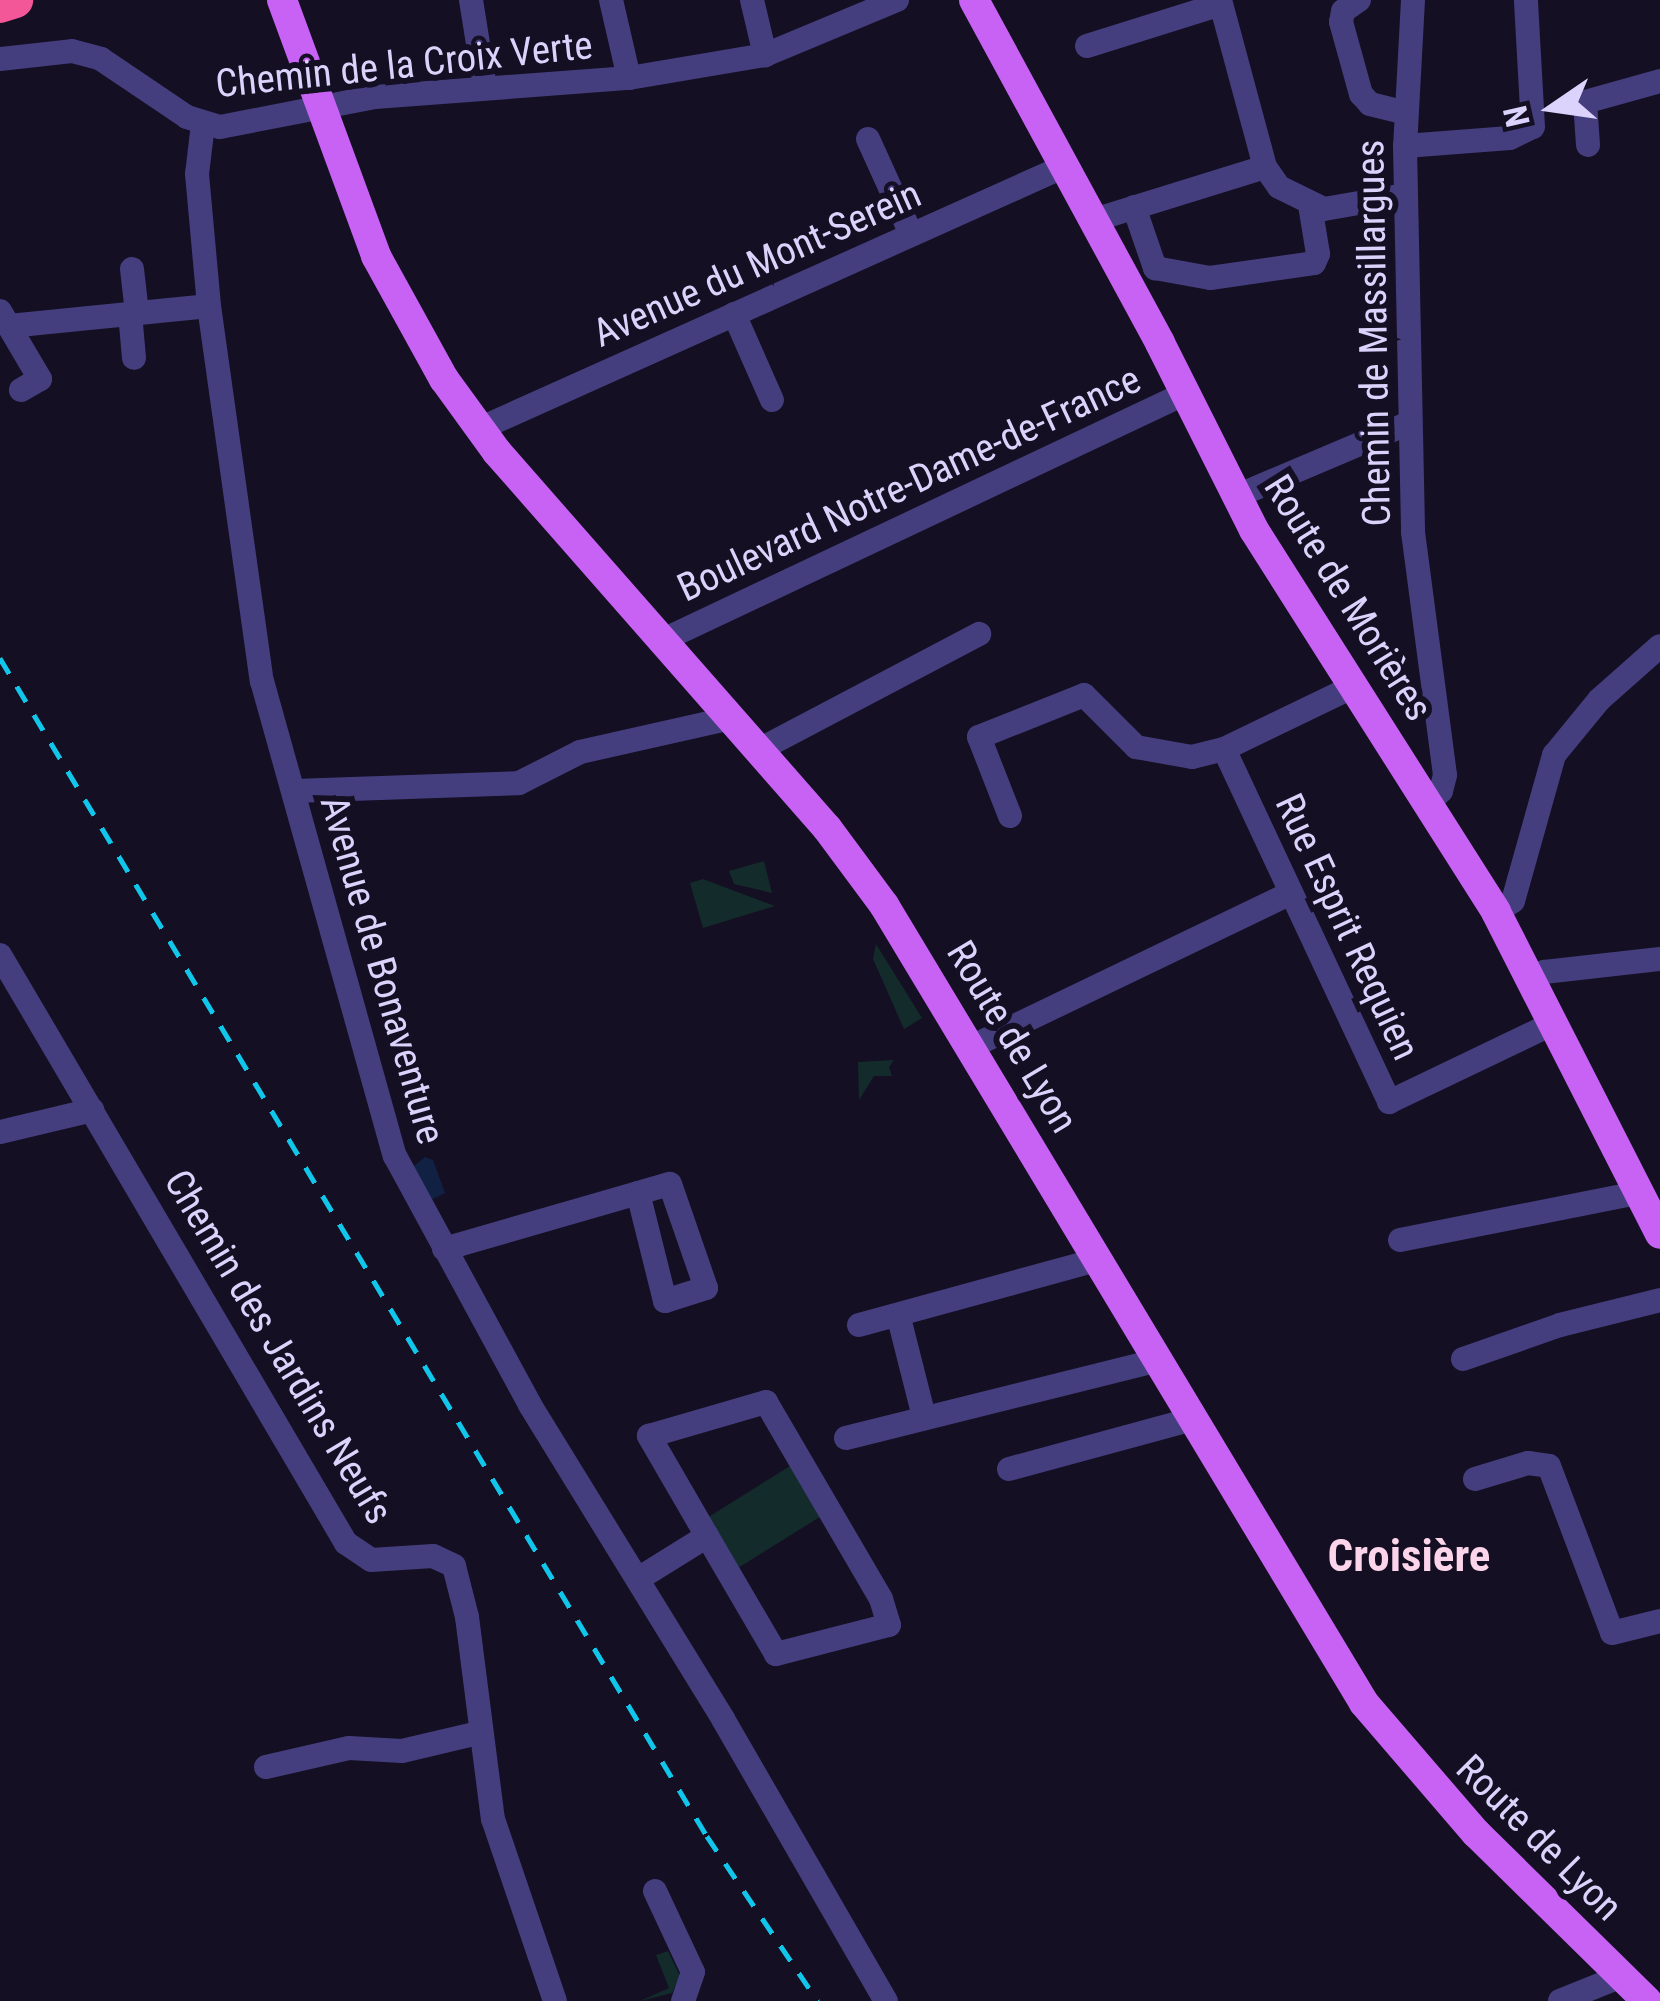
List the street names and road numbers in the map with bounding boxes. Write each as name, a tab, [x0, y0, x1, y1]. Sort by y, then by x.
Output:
street label: Chemin de la Croix Verte	[213, 22, 595, 108]
street label: Chemin de Massillargues	[1347, 139, 1401, 527]
street label: Avenue du Mont-Serein	[586, 171, 928, 357]
street label: Boulevard Notre-Dame-de-France	[670, 356, 1148, 612]
street label: Route de Morières	[1254, 467, 1442, 729]
street label: Rue Esprit Requien	[1265, 787, 1429, 1067]
street label: Avenue de Bonaventure	[310, 791, 454, 1149]
street label: Route de Lyon	[937, 933, 1087, 1141]
street label: Chemin des Jardins Neufs	[154, 1162, 402, 1532]
street label: Route de Lyon	[1446, 1745, 1632, 1931]

